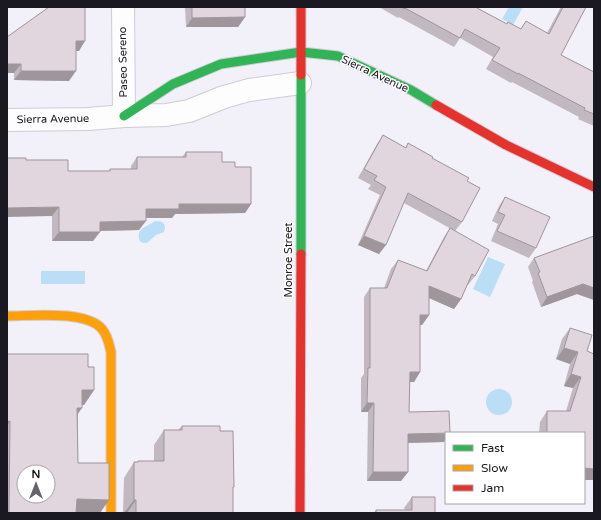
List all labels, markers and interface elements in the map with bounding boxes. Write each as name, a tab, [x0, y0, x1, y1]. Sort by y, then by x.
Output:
street label: Paseo Sereno	[116, 26, 130, 98]
street label: Sierra Avenue	[339, 53, 411, 95]
street label: Sierra Avenue	[17, 112, 89, 126]
street label: Monroe Street	[282, 222, 295, 298]
legend	[445, 432, 585, 504]
text: Fast	[481, 441, 505, 455]
text: Slow	[481, 461, 508, 475]
north arrow	[16, 464, 56, 504]
text: N	[32, 468, 40, 481]
text: Jam	[481, 481, 504, 495]

